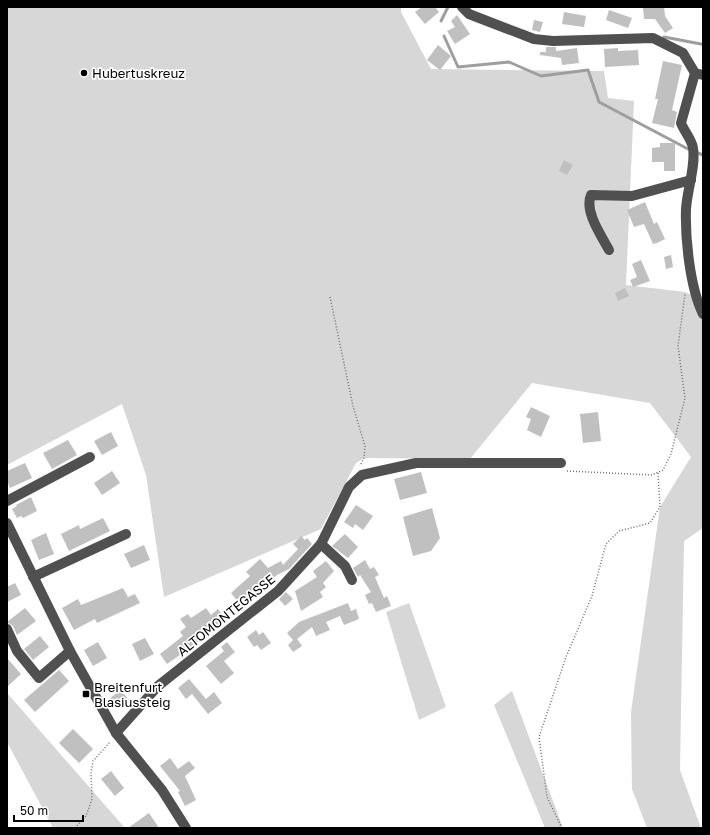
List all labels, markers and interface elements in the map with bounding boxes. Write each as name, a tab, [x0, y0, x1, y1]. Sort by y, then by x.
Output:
place label: Hubertuskreuz	[92, 65, 185, 81]
marker: Hubertuskreuz	[79, 68, 89, 78]
street label: ALTOMONTEGASSE	[174, 571, 278, 659]
place label: Breitenfurt Blasiussteig	[94, 679, 170, 710]
marker: Breitenfurt Blasiussteig	[81, 689, 91, 699]
scale bar	[14, 797, 83, 823]
text: 50 m	[20, 803, 48, 818]

